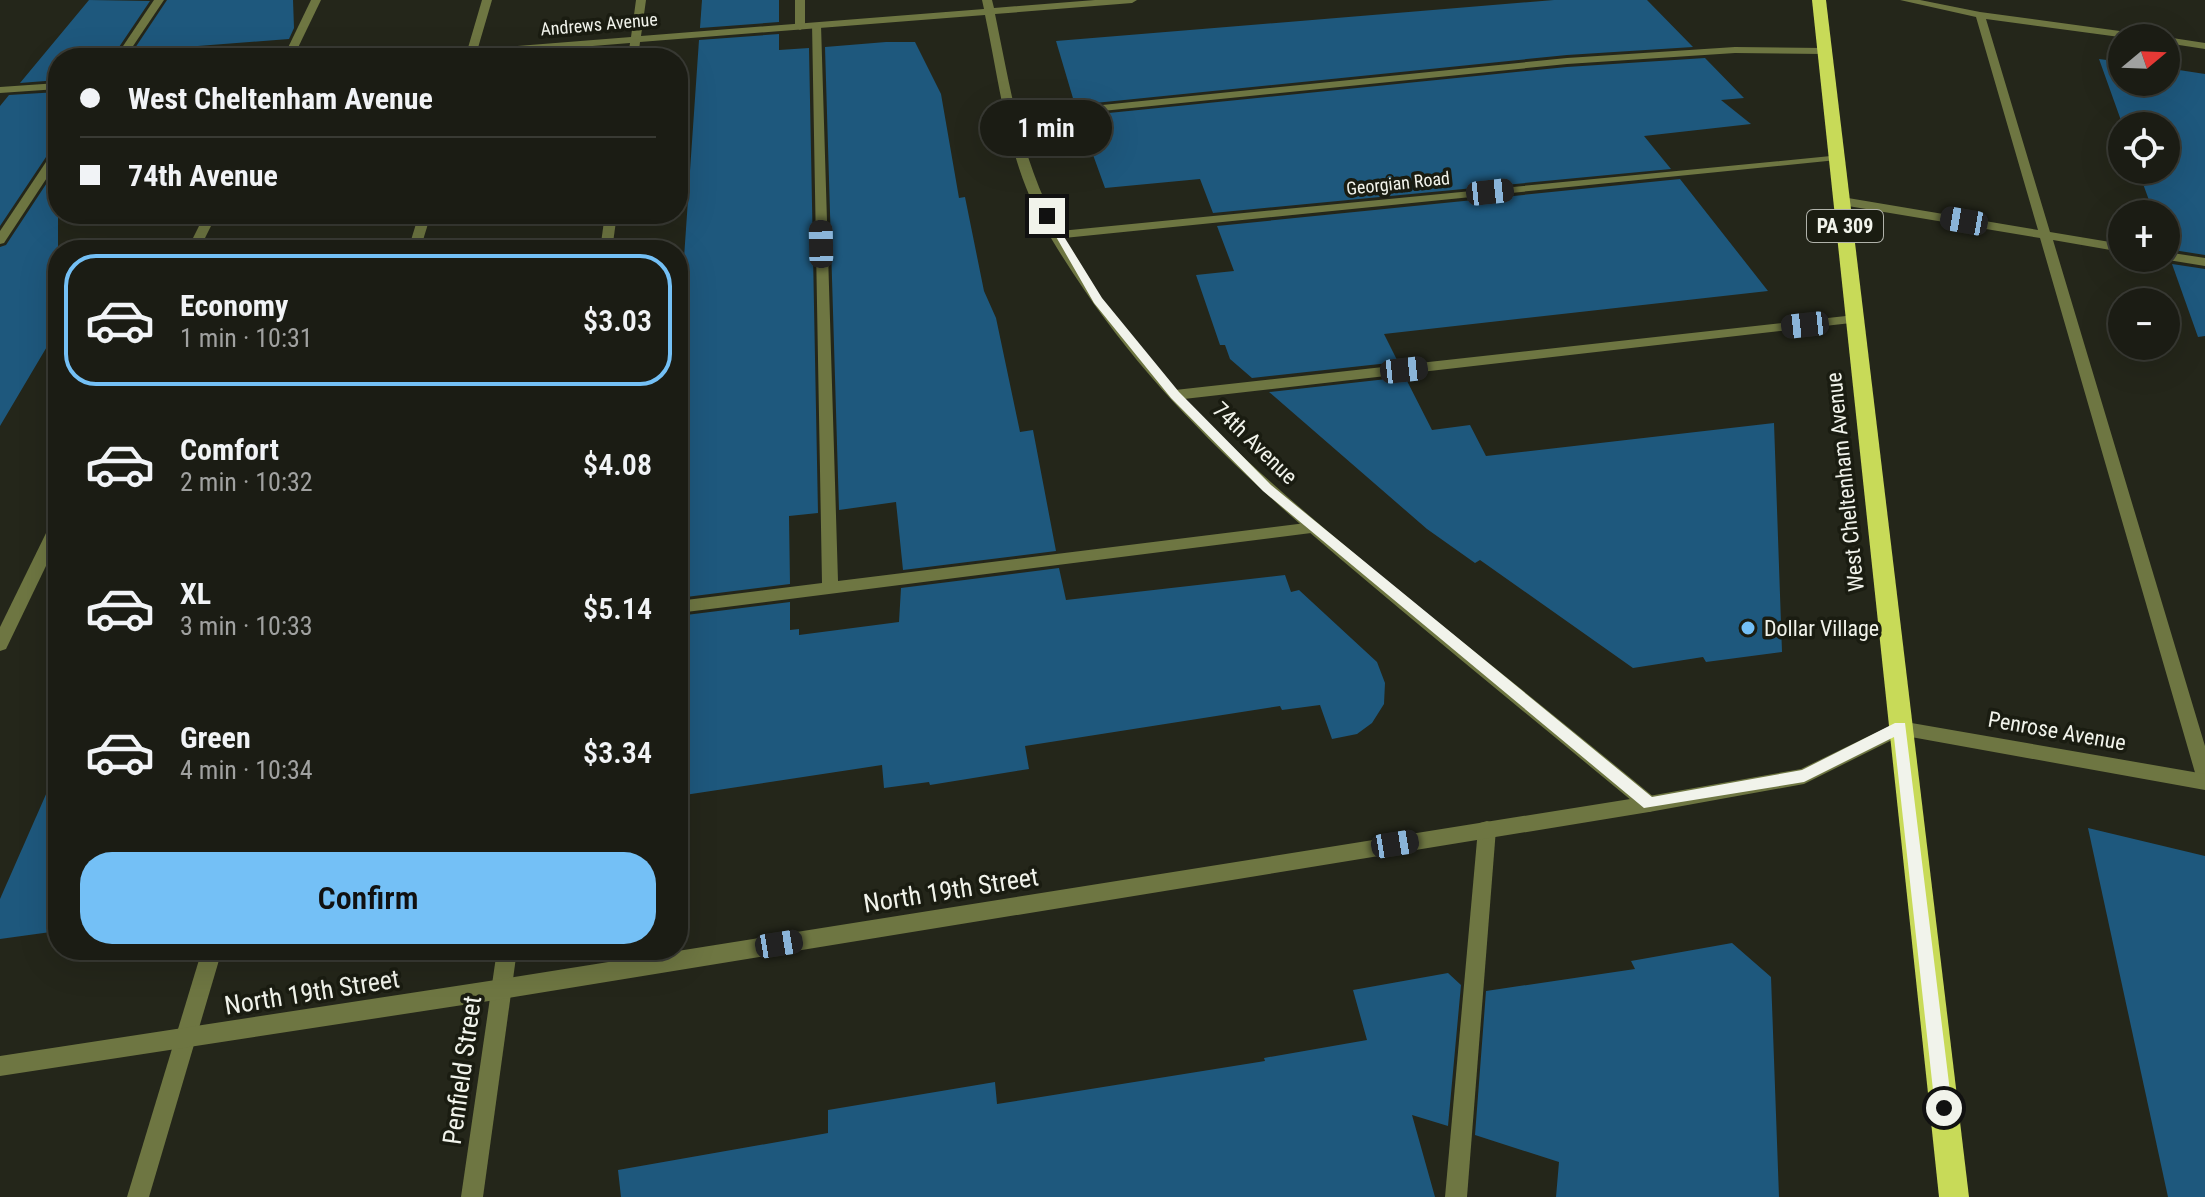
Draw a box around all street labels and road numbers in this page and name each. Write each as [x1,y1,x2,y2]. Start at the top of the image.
street label: Andrews Avenue [539,8,659,40]
street label: Georgian Road [1345,167,1451,199]
road number: PA 309 [1807,210,1883,242]
street label: West Cheltenham Avenue [1821,371,1869,593]
street label: 74th Avenue [1208,397,1302,489]
street label: Penrose Avenue [1986,707,2128,755]
street label: North 19th Street [861,861,1041,919]
street label: North 19th Street [222,963,402,1021]
street label: Penfield Street [437,994,487,1146]

